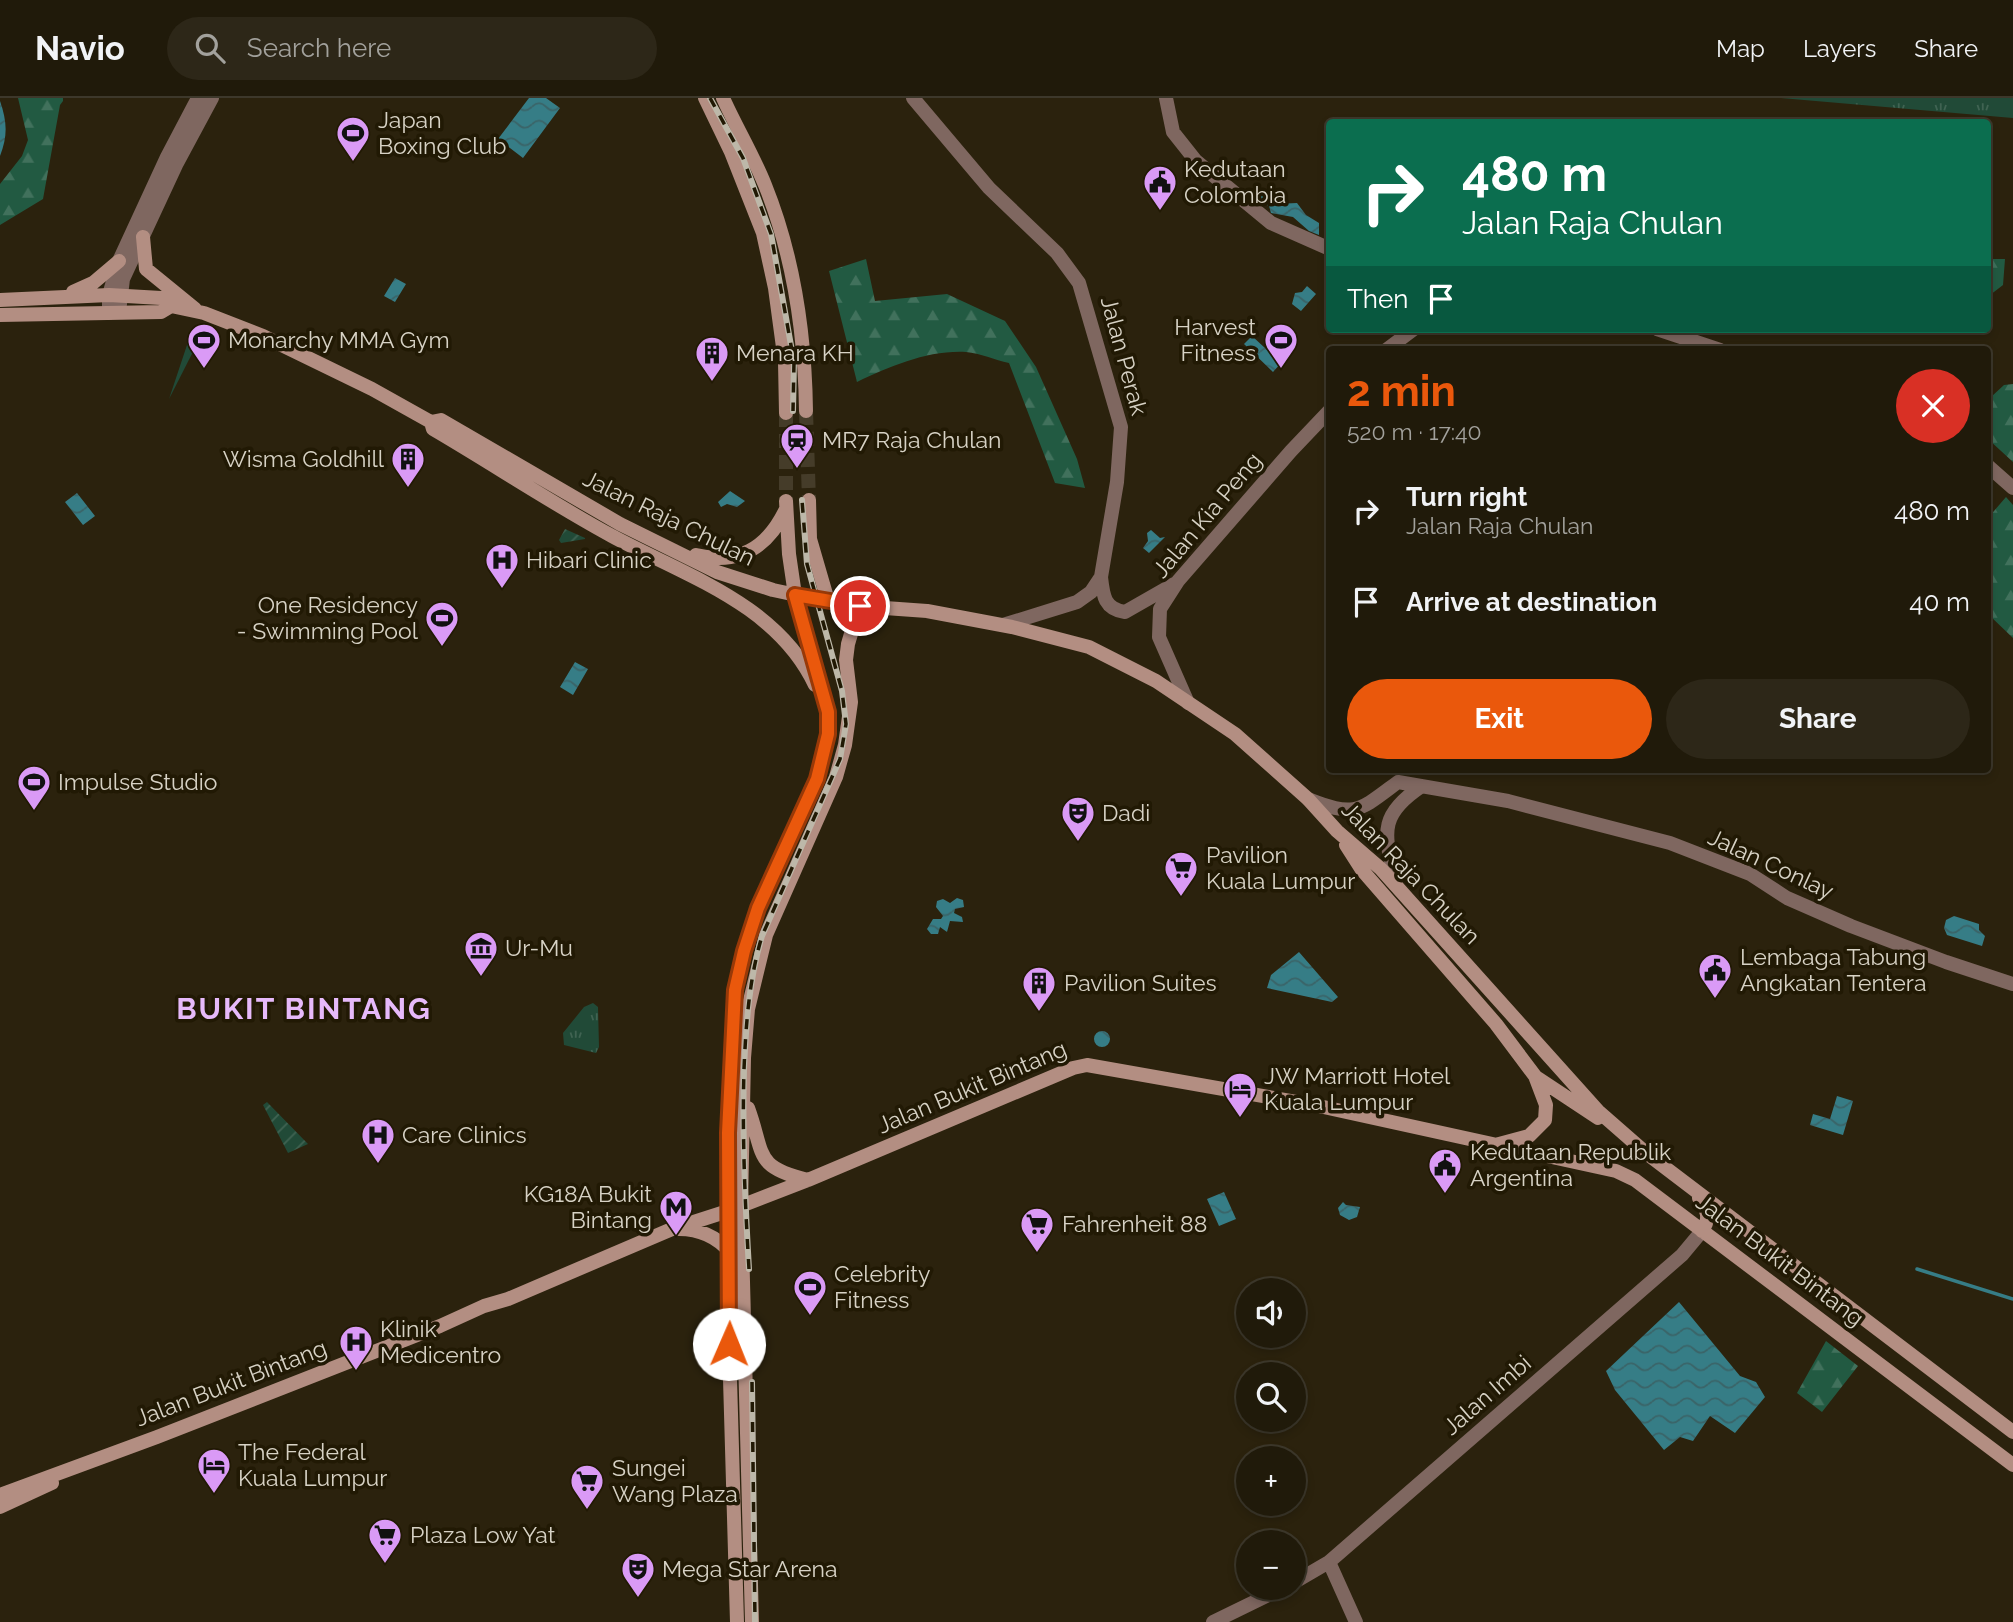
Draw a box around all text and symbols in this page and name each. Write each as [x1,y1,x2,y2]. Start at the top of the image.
search box [167,17,657,80]
text: Navio [35,29,125,68]
icon: search [191,29,229,67]
text: Search here [247,33,391,63]
text: Map [1716,34,1765,63]
text: Layers [1803,34,1876,63]
text: Share [1914,34,1978,63]
place label: Japan Boxing Club [378,106,506,159]
sports icon: Japan Boxing Club [334,114,372,163]
text: 480 m [1462,145,1607,202]
icon: right [1347,147,1438,238]
place label: Kedutaan Colombia [1184,155,1286,208]
public building icon: Kedutaan Colombia [1141,163,1179,212]
text: Jalan Raja Chulan [1462,204,1723,241]
icon: arrive [1422,280,1460,318]
text: Then [1347,284,1408,314]
street label: Jalan Perak [1096,294,1153,418]
place label: Harvest Fitness [1174,313,1256,366]
sports icon: Monarchy MMA Gym [185,321,223,370]
sports icon: Harvest Fitness [1262,321,1300,370]
place label: Monarchy MMA Gym [228,326,450,353]
building icon: Menara KH [693,334,731,383]
place label: Menara KH [736,339,854,366]
text: 2 min [1347,367,1456,416]
button: close [1896,369,1970,443]
text: 520 m · 17:40 [1347,418,1482,445]
station icon: MR7 Raja Chulan [778,421,816,470]
place label: MR7 Raja Chulan [822,426,1001,453]
building icon: Wisma Goldhill [389,440,427,489]
place label: Wisma Goldhill [223,445,385,472]
street label: Jalan Kia Peng [1146,447,1267,583]
street label: Jalan Raja Chulan [579,464,759,571]
text: Turn right [1406,482,1527,512]
icon: right [1347,492,1385,530]
text: 480 m [1894,496,1970,526]
text: Jalan Raja Chulan [1406,512,1593,539]
hospital icon: Hibari Clinic [483,541,521,590]
place label: Hibari Clinic [526,546,652,573]
pin [830,576,890,636]
icon: arrive [1347,583,1385,621]
icon: arrive [841,587,879,625]
text: Arrive at destination [1406,587,1657,617]
text: 40 m [1909,587,1970,617]
place label: One Residency - Swimming Pool [237,591,419,644]
sports icon: One Residency - Swimming Pool [423,599,461,648]
button: Exit [1347,679,1652,759]
button: Share [1666,679,1970,759]
sports icon: Impulse Studio [15,763,53,812]
place label: Impulse Studio [58,768,218,795]
theatre icon: Dadi [1059,794,1097,843]
street label: Jalan Raja Chulan [1337,796,1486,949]
place label: Dadi [1102,799,1150,826]
street label: Jalan Conlay [1704,823,1838,904]
place label: Pavilion Kuala Lumpur [1206,841,1355,894]
supermarket icon: Pavilion Kuala Lumpur [1162,849,1200,898]
museum icon: Ur-Mu [462,929,500,978]
place label: Ur-Mu [505,934,573,961]
place label: Lembaga Tabung Angkatan Tentera [1740,943,1926,996]
public building icon: Lembaga Tabung Angkatan Tentera [1696,951,1734,1000]
building icon: Pavilion Suites [1020,964,1058,1013]
place label: Pavilion Suites [1064,969,1217,996]
district label: BUKIT BINTANG [176,991,432,1026]
street label: Jalan Bukit Bintang [873,1035,1070,1139]
place label: JW Marriott Hotel Kuala Lumpur [1264,1062,1451,1115]
hotel icon: JW Marriott Hotel Kuala Lumpur [1221,1070,1259,1119]
hospital icon: Care Clinics [359,1116,397,1165]
place label: Care Clinics [402,1121,527,1148]
place label: Kedutaan Republik Argentina [1470,1138,1671,1191]
public building icon: Kedutaan Republik Argentina [1426,1146,1464,1195]
place label: KG18A Bukit Bintang [524,1180,652,1233]
metro station icon: KG18A Bukit Bintang [657,1188,695,1237]
street label: Jalan Bukit Bintang [1691,1188,1869,1331]
supermarket icon: Fahrenheit 88 [1018,1205,1056,1254]
place label: Fahrenheit 88 [1062,1210,1207,1237]
place label: Celebrity Fitness [834,1260,931,1313]
sports icon: Celebrity Fitness [791,1268,829,1317]
map controls [1236,1278,1306,1600]
button: sound [1236,1278,1306,1348]
position arrow [692,1307,766,1381]
place label: Klinik Medicentro [380,1315,501,1368]
hospital icon: Klinik Medicentro [337,1323,375,1372]
street label: Jalan Bukit Bintang [131,1334,330,1431]
street label: Jalan Imbi [1437,1349,1536,1440]
button: search [1236,1362,1306,1432]
place label: The Federal Kuala Lumpur [238,1438,387,1491]
hotel icon: The Federal Kuala Lumpur [195,1446,233,1495]
button: + [1236,1446,1306,1516]
place label: Sungei Wang Plaza [612,1454,738,1507]
supermarket icon: Sungei Wang Plaza [568,1462,606,1511]
supermarket icon: Plaza Low Yat [366,1516,404,1565]
place label: Plaza Low Yat [410,1521,556,1548]
button: − [1236,1530,1306,1600]
theatre icon: Mega Star Arena [619,1550,657,1599]
place label: Mega Star Arena [662,1555,837,1582]

